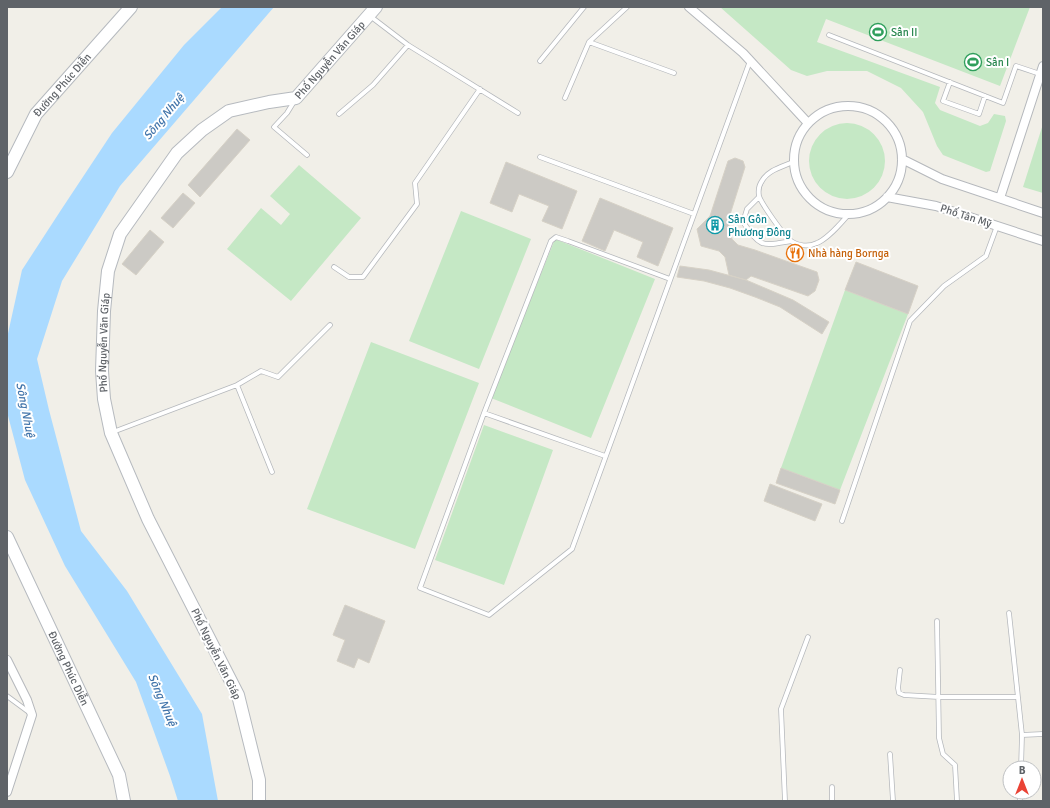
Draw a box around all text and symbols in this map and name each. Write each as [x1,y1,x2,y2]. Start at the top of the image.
street label: Phố Nguyễn Văn Giáp [292,18,368,102]
sports icon: Sân II [868,22,888,42]
place label: Sân II [891,26,918,39]
street label: Đường Phúc Diễn [30,50,94,119]
sports icon: Sân I [963,52,983,72]
place label: Sân I [986,56,1009,69]
water label: Sông Nhuệ [140,90,188,143]
street label: Phố Tân Mỹ [939,201,994,231]
place label: Sân Gôn Phương Đông [728,213,791,239]
building icon: Sân Gôn Phương Đông [705,215,725,235]
restaurant icon: Nhà hàng Bornga [785,243,805,263]
place label: Nhà hàng Bornga [808,247,889,260]
street label: Phố Nguyễn Văn Giáp [95,292,112,393]
water label: Sông Nhuệ [12,381,38,440]
street label: Phố Nguyễn Văn Giáp [188,606,245,702]
street label: Đường Phúc Diễn [46,629,92,708]
water label: Sông Nhuệ [144,671,180,729]
north arrow [1002,760,1042,800]
text: B [1019,764,1026,777]

